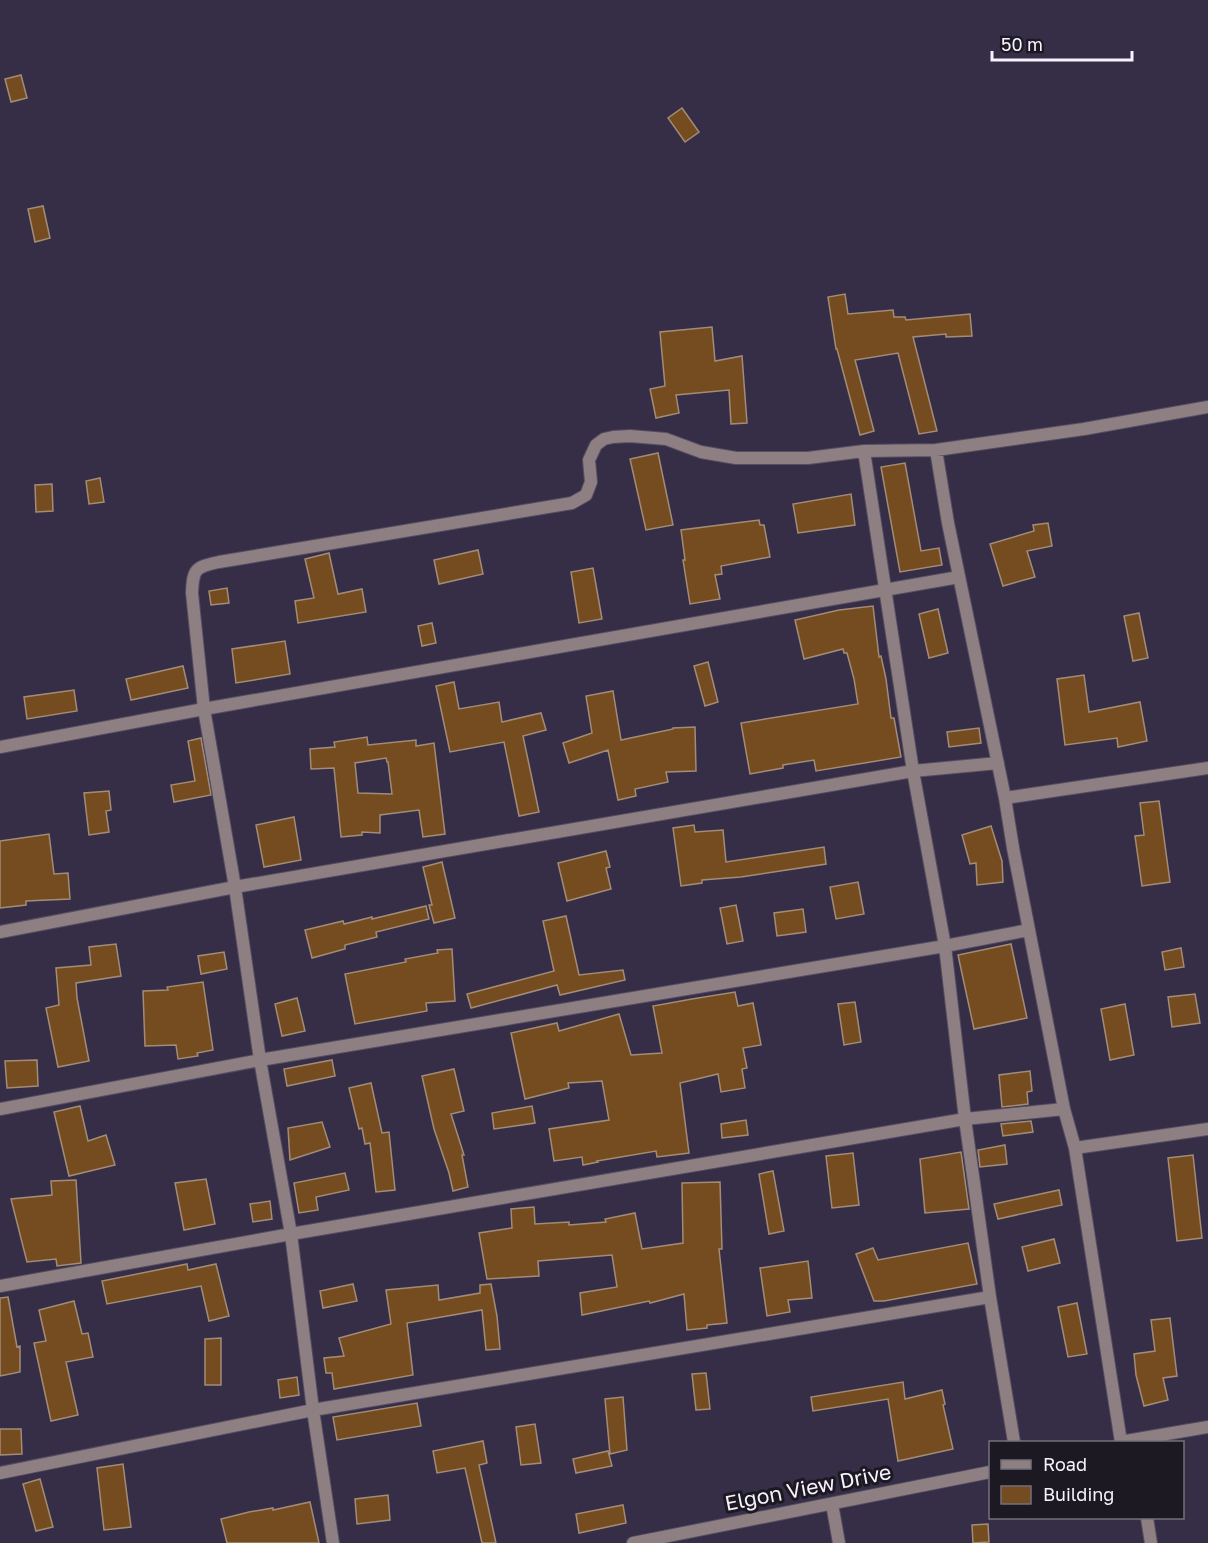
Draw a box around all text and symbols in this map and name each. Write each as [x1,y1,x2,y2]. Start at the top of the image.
scale bar [992,24,1132,62]
text: 50 m [1001,33,1043,55]
legend [989,1441,1184,1519]
text: Road [1043,1453,1087,1475]
street label: Elgon View Drive [722,1458,893,1516]
text: Building [1043,1483,1114,1505]

